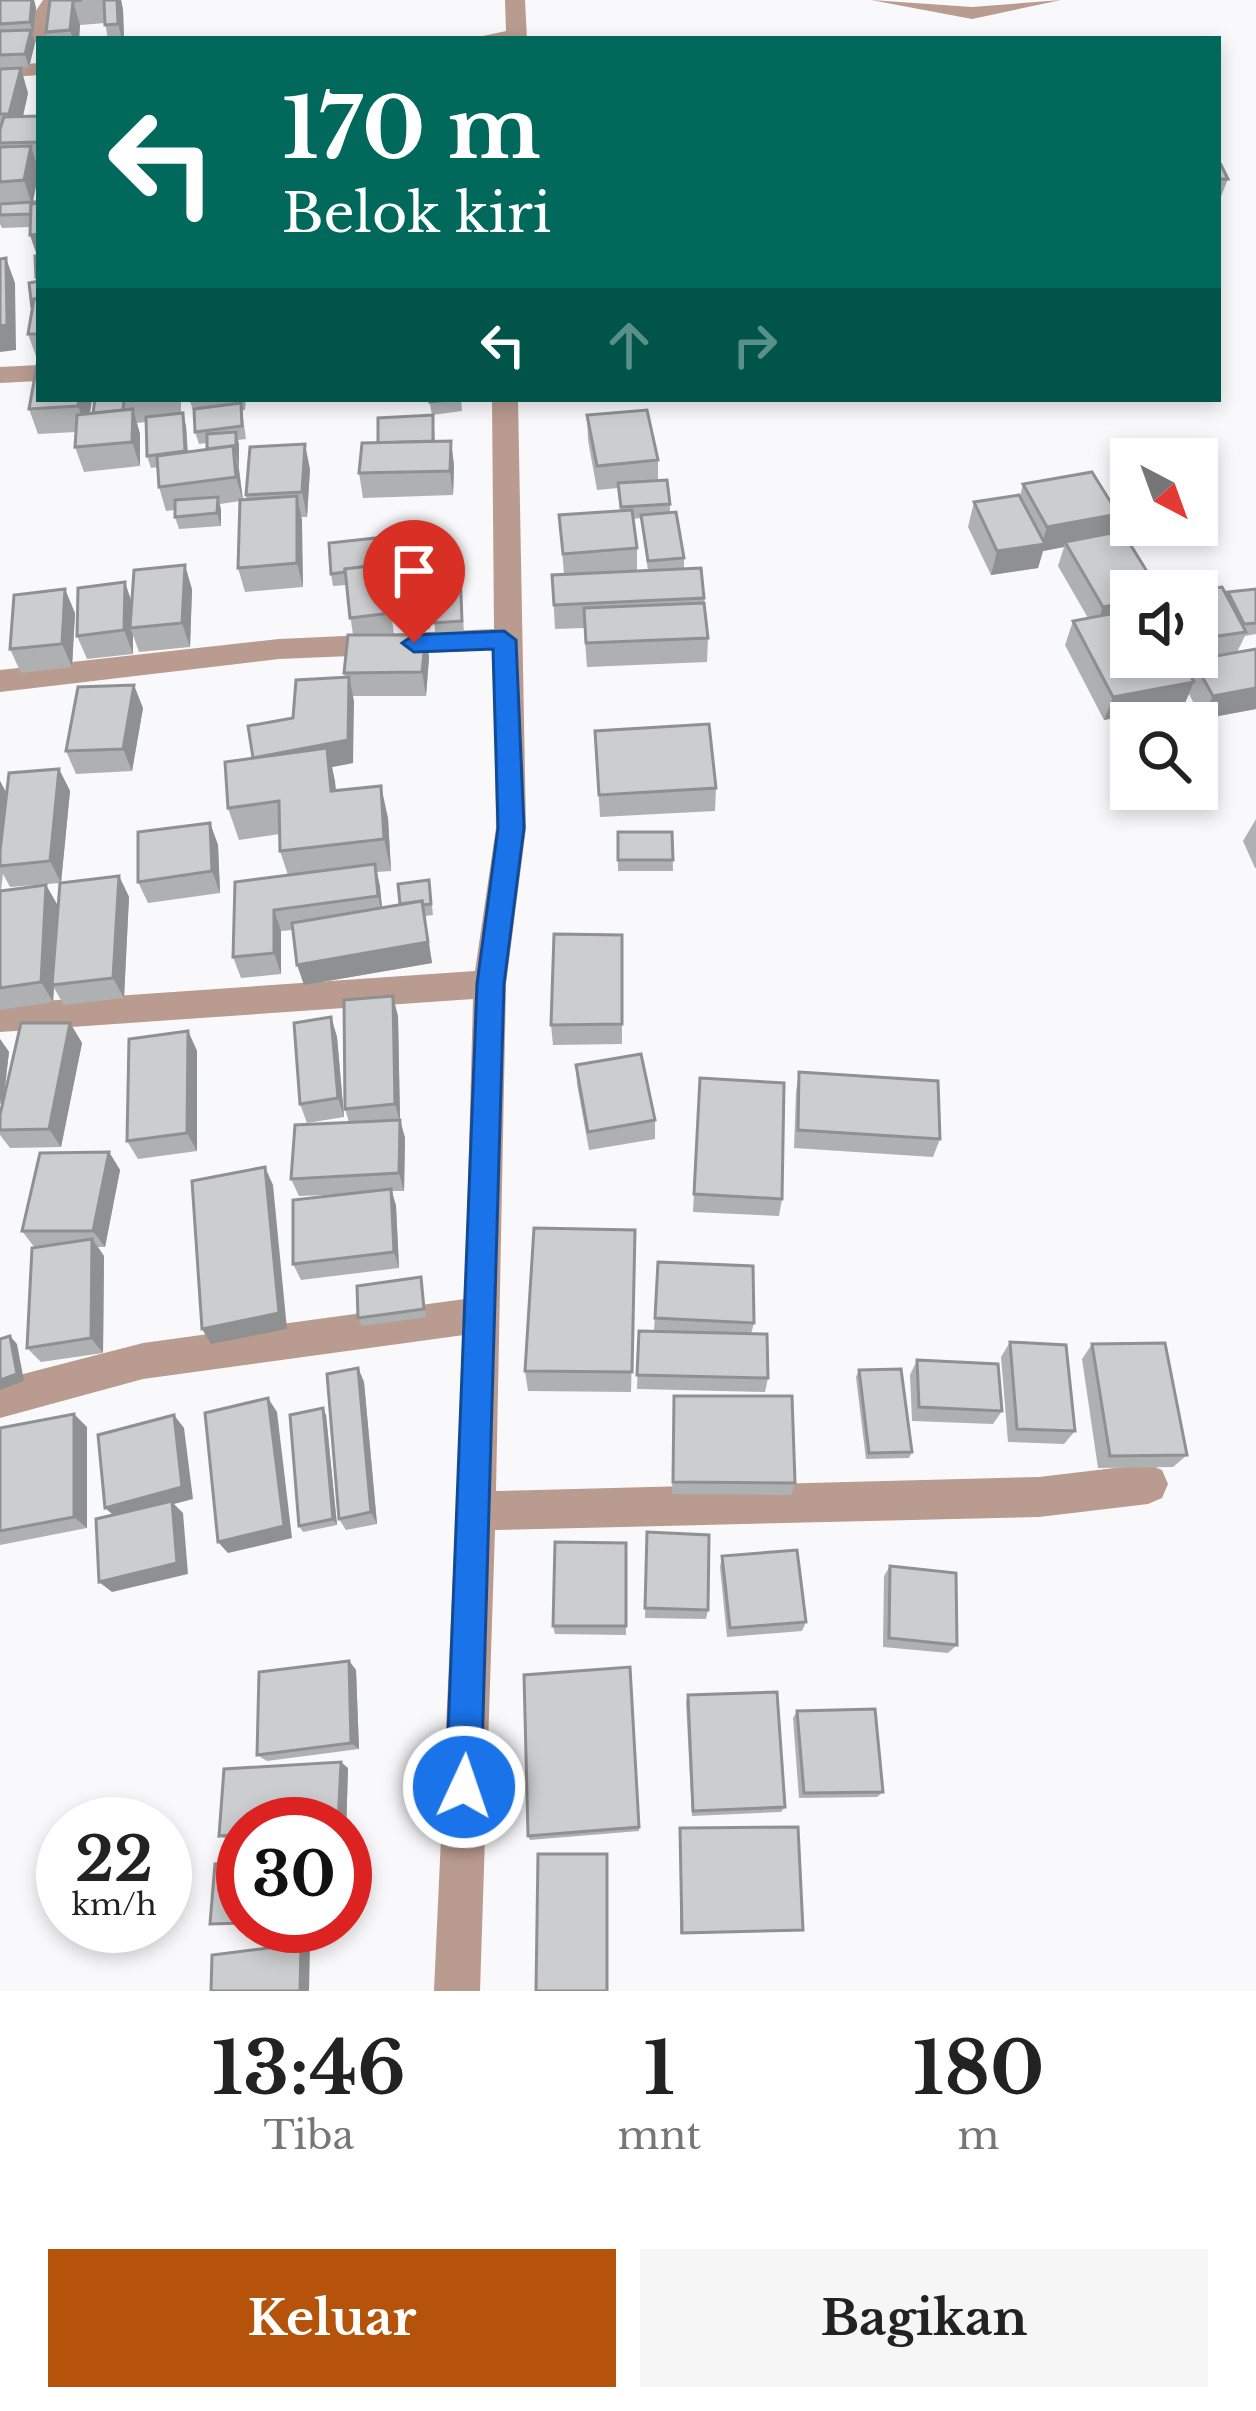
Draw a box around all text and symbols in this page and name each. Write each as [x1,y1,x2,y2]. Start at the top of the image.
text: 170 m [282,77,541,181]
icon: left [84,84,240,240]
text: Belok kiri [282,180,551,247]
icon: left [470,312,536,378]
icon: ahead [596,312,662,378]
icon: right [722,312,788,378]
north arrow [1110,438,1218,546]
map controls [1110,438,1218,810]
pin [363,520,465,643]
icon: arrive [381,538,447,604]
button: sound [1110,570,1218,678]
button: search [1110,702,1218,810]
position arrow [401,1724,527,1850]
speed limit sign: 30 [216,1797,372,1953]
text: 22 [75,1823,153,1897]
text: km/h [71,1886,157,1923]
text: 13:46 [212,2024,406,2113]
text: 1 [644,2024,675,2113]
text: 180 [913,2024,1044,2113]
text: Tiba [264,2111,354,2160]
text: mnt [618,2111,701,2160]
text: m [958,2111,999,2160]
button: Keluar [48,2249,616,2387]
button: Bagikan [640,2249,1208,2387]

